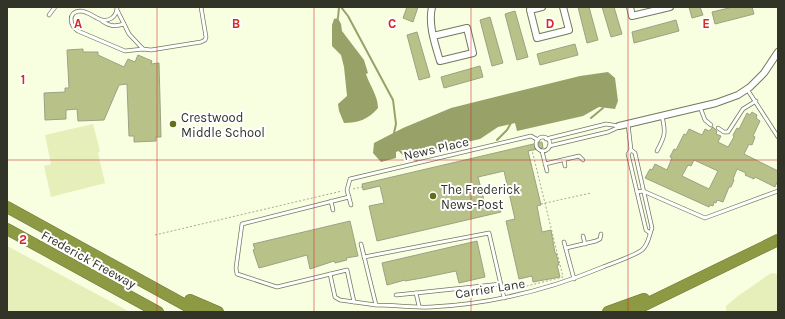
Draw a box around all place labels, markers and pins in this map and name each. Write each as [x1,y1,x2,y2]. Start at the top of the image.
place label: Crestwood Middle School [181,110,265,140]
marker: Crestwood Middle School [168,119,178,129]
place label: The Frederick News-Post [441,182,520,212]
marker: The Frederick News-Post [428,191,438,201]

